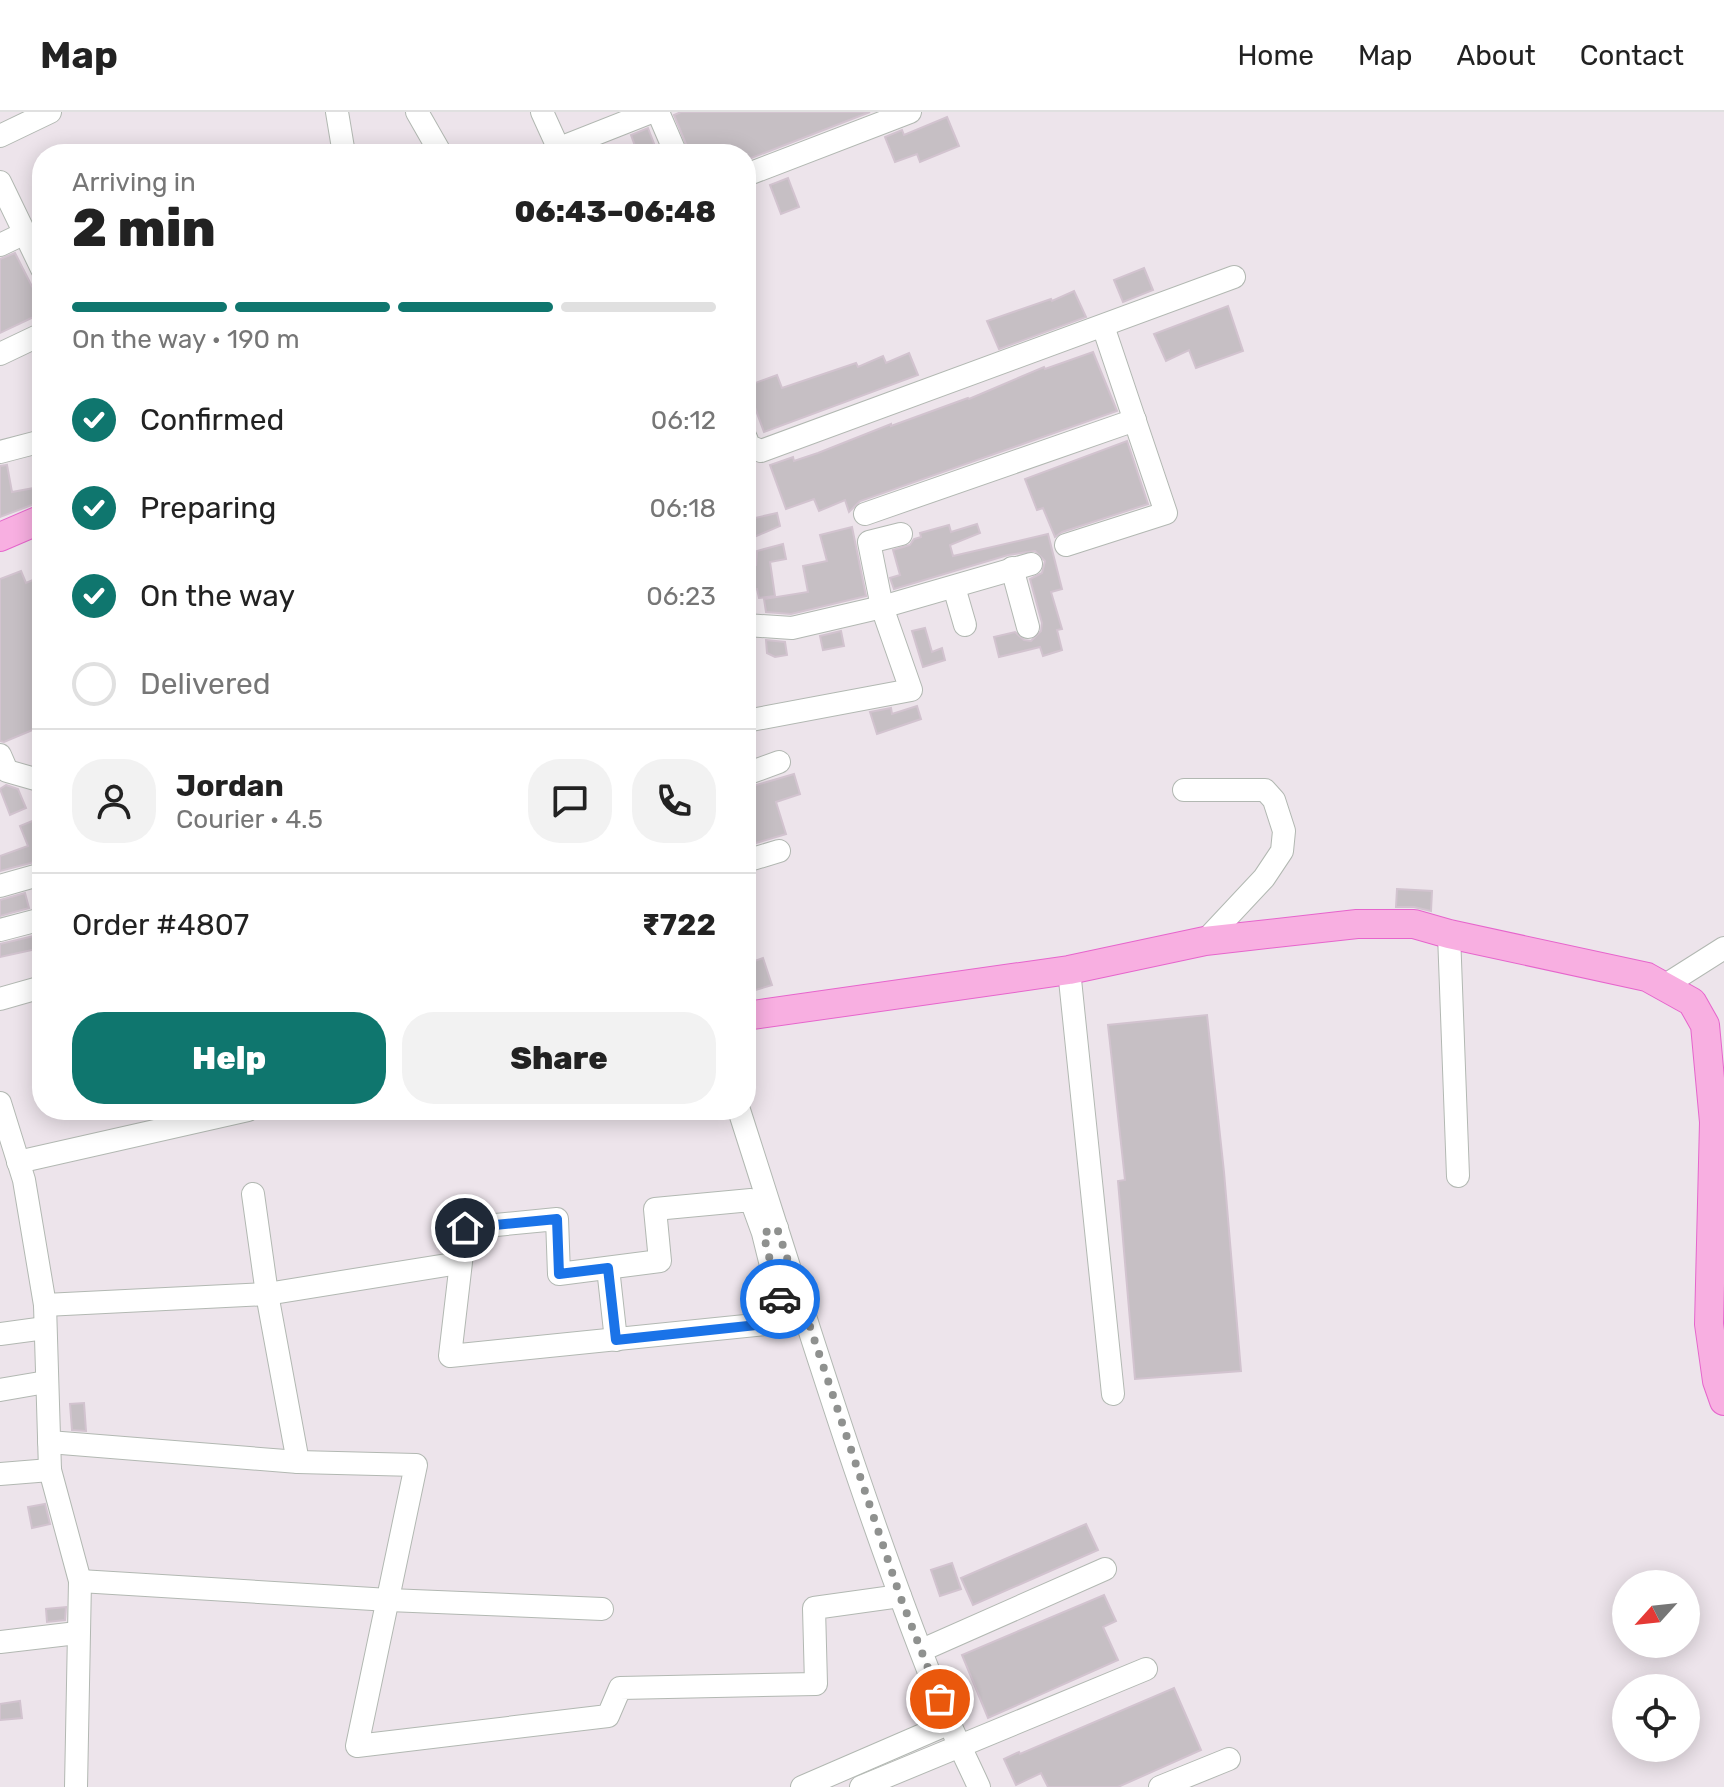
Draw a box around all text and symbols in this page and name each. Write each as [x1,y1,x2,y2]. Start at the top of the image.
text: Map [40,32,118,78]
text: Home [1237,39,1314,72]
text: Map [1358,39,1412,72]
text: About [1456,39,1536,72]
text: Contact [1580,39,1684,72]
text: Arriving in [72,167,196,198]
text: 06:43–06:48 [515,194,716,230]
text: 2 min [72,197,216,259]
text: On the way · 190 m [72,324,300,355]
icon: check [72,398,116,442]
text: Confirmed [140,402,284,438]
text: 06:12 [651,405,716,436]
icon: check [72,486,116,530]
text: Preparing [140,490,276,526]
text: 06:18 [649,493,716,524]
icon: check [72,574,116,618]
text: On the way [140,578,295,614]
text: 06:23 [646,581,716,612]
text: Delivered [140,666,271,702]
button: person [72,759,156,843]
button: chat [528,759,612,843]
button: phone [632,759,716,843]
text: Jordan [176,768,284,804]
text: Courier · 4.5 [176,804,323,835]
text: Order #4807 [72,907,249,943]
text: ₹722 [642,907,716,943]
button: Help [72,1012,386,1104]
button: Share [402,1012,716,1104]
pin [431,1194,499,1262]
icon: home [443,1206,487,1250]
courier [740,1259,820,1339]
icon: car [758,1277,802,1321]
north arrow [1612,1570,1700,1658]
map controls [1612,1570,1700,1762]
pin [906,1665,974,1733]
button: locate [1612,1674,1700,1762]
icon: bag [918,1677,962,1721]

